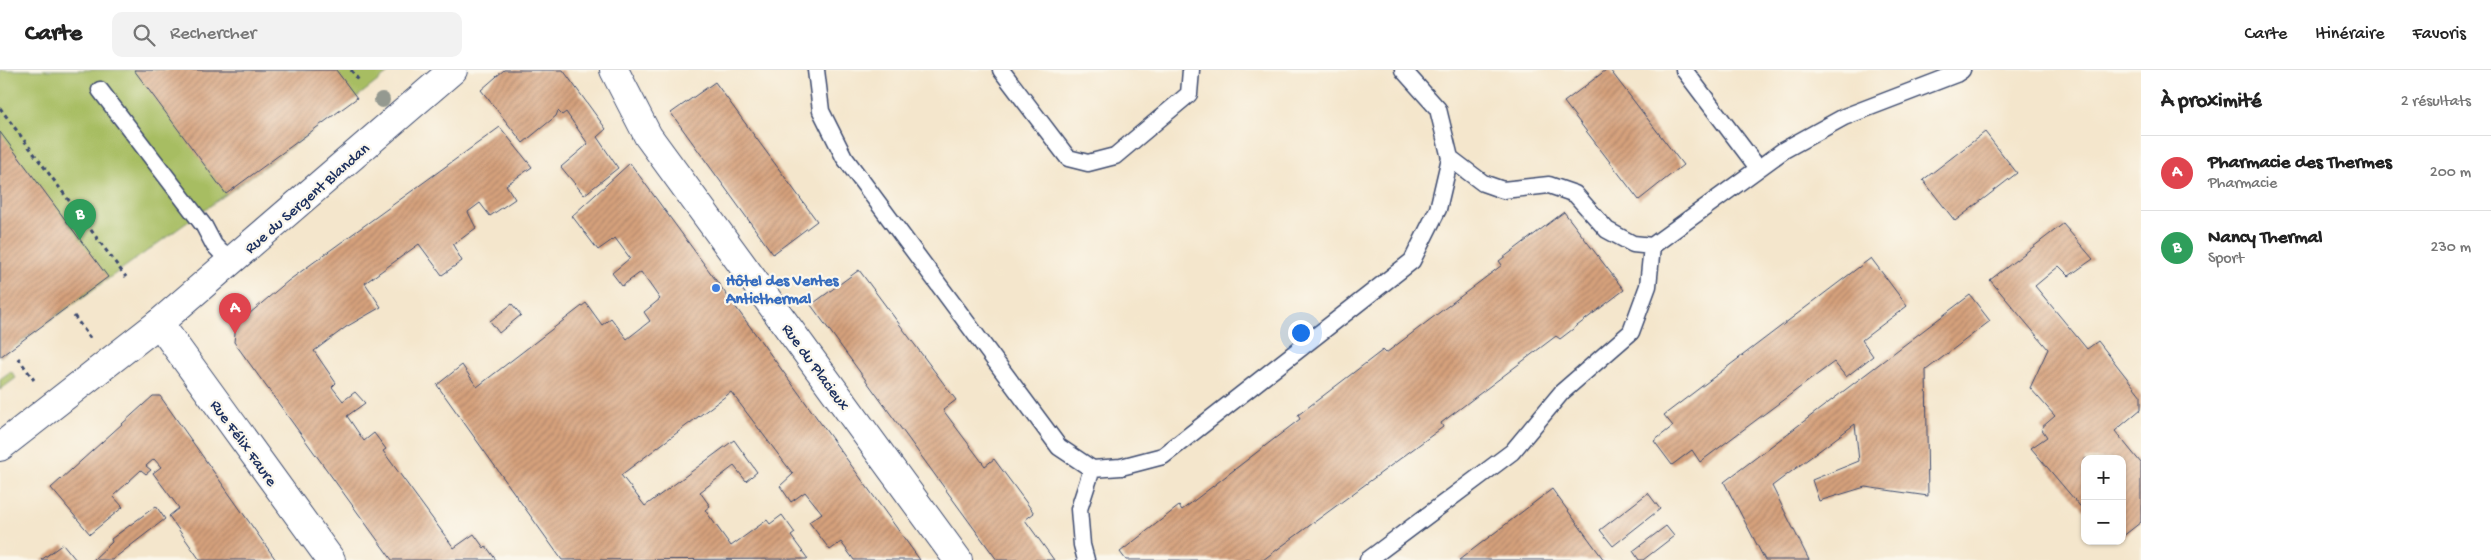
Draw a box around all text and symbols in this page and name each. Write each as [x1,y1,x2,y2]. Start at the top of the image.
search box [112,12,462,57]
text: Carte [25,20,82,49]
icon: search [130,21,158,49]
text: Rechercher [170,23,256,46]
text: Carte [2244,24,2287,45]
text: Itinéraire [2315,24,2385,45]
text: Favoris [2413,24,2466,45]
text: À proximité [2161,90,2262,115]
text: 2 résultats [2401,93,2471,112]
street label: Rue du Sergent Blandan [242,140,375,259]
text: Pharmacie des Thermes [2208,152,2392,175]
text: A [2172,164,2182,183]
text: 200 m [2430,164,2471,183]
text: Pharmacie [2208,175,2277,194]
pin: B [64,199,96,240]
text: Nancy Thermal [2208,227,2323,250]
text: B [2173,239,2181,258]
text: 230 m [2431,239,2471,258]
text: Sport [2208,250,2244,269]
place label: Hôtel des Ventes Anticthermal [725,273,839,310]
marker: Hôtel des Ventes Anticthermal [710,282,722,294]
pin: A [219,293,251,334]
your location [1288,320,1314,346]
street label: Rue du Placieux [776,321,852,416]
street label: Rue Félix Faure [204,397,280,492]
map controls [2081,455,2126,545]
button: + [2081,455,2126,500]
button: − [2081,500,2126,545]

